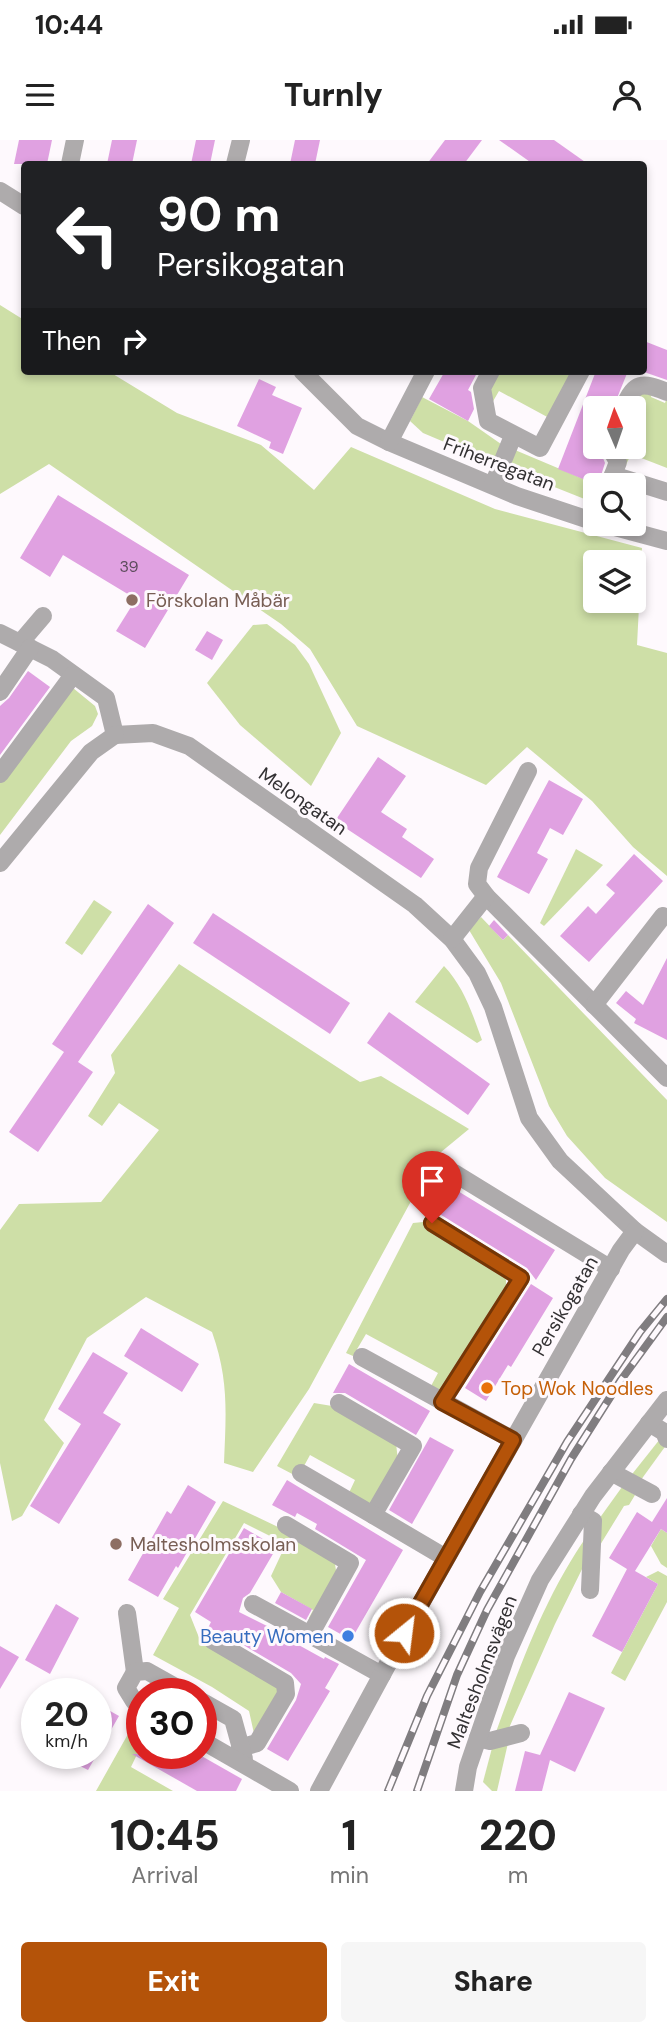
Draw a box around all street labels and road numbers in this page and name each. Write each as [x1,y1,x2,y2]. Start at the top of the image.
street label: Friherregatan [440,431,558,497]
street label: Melongatan [254,761,352,841]
street label: Persikogatan [526,1251,604,1361]
street label: Maltesholmsvägen [441,1592,523,1752]

